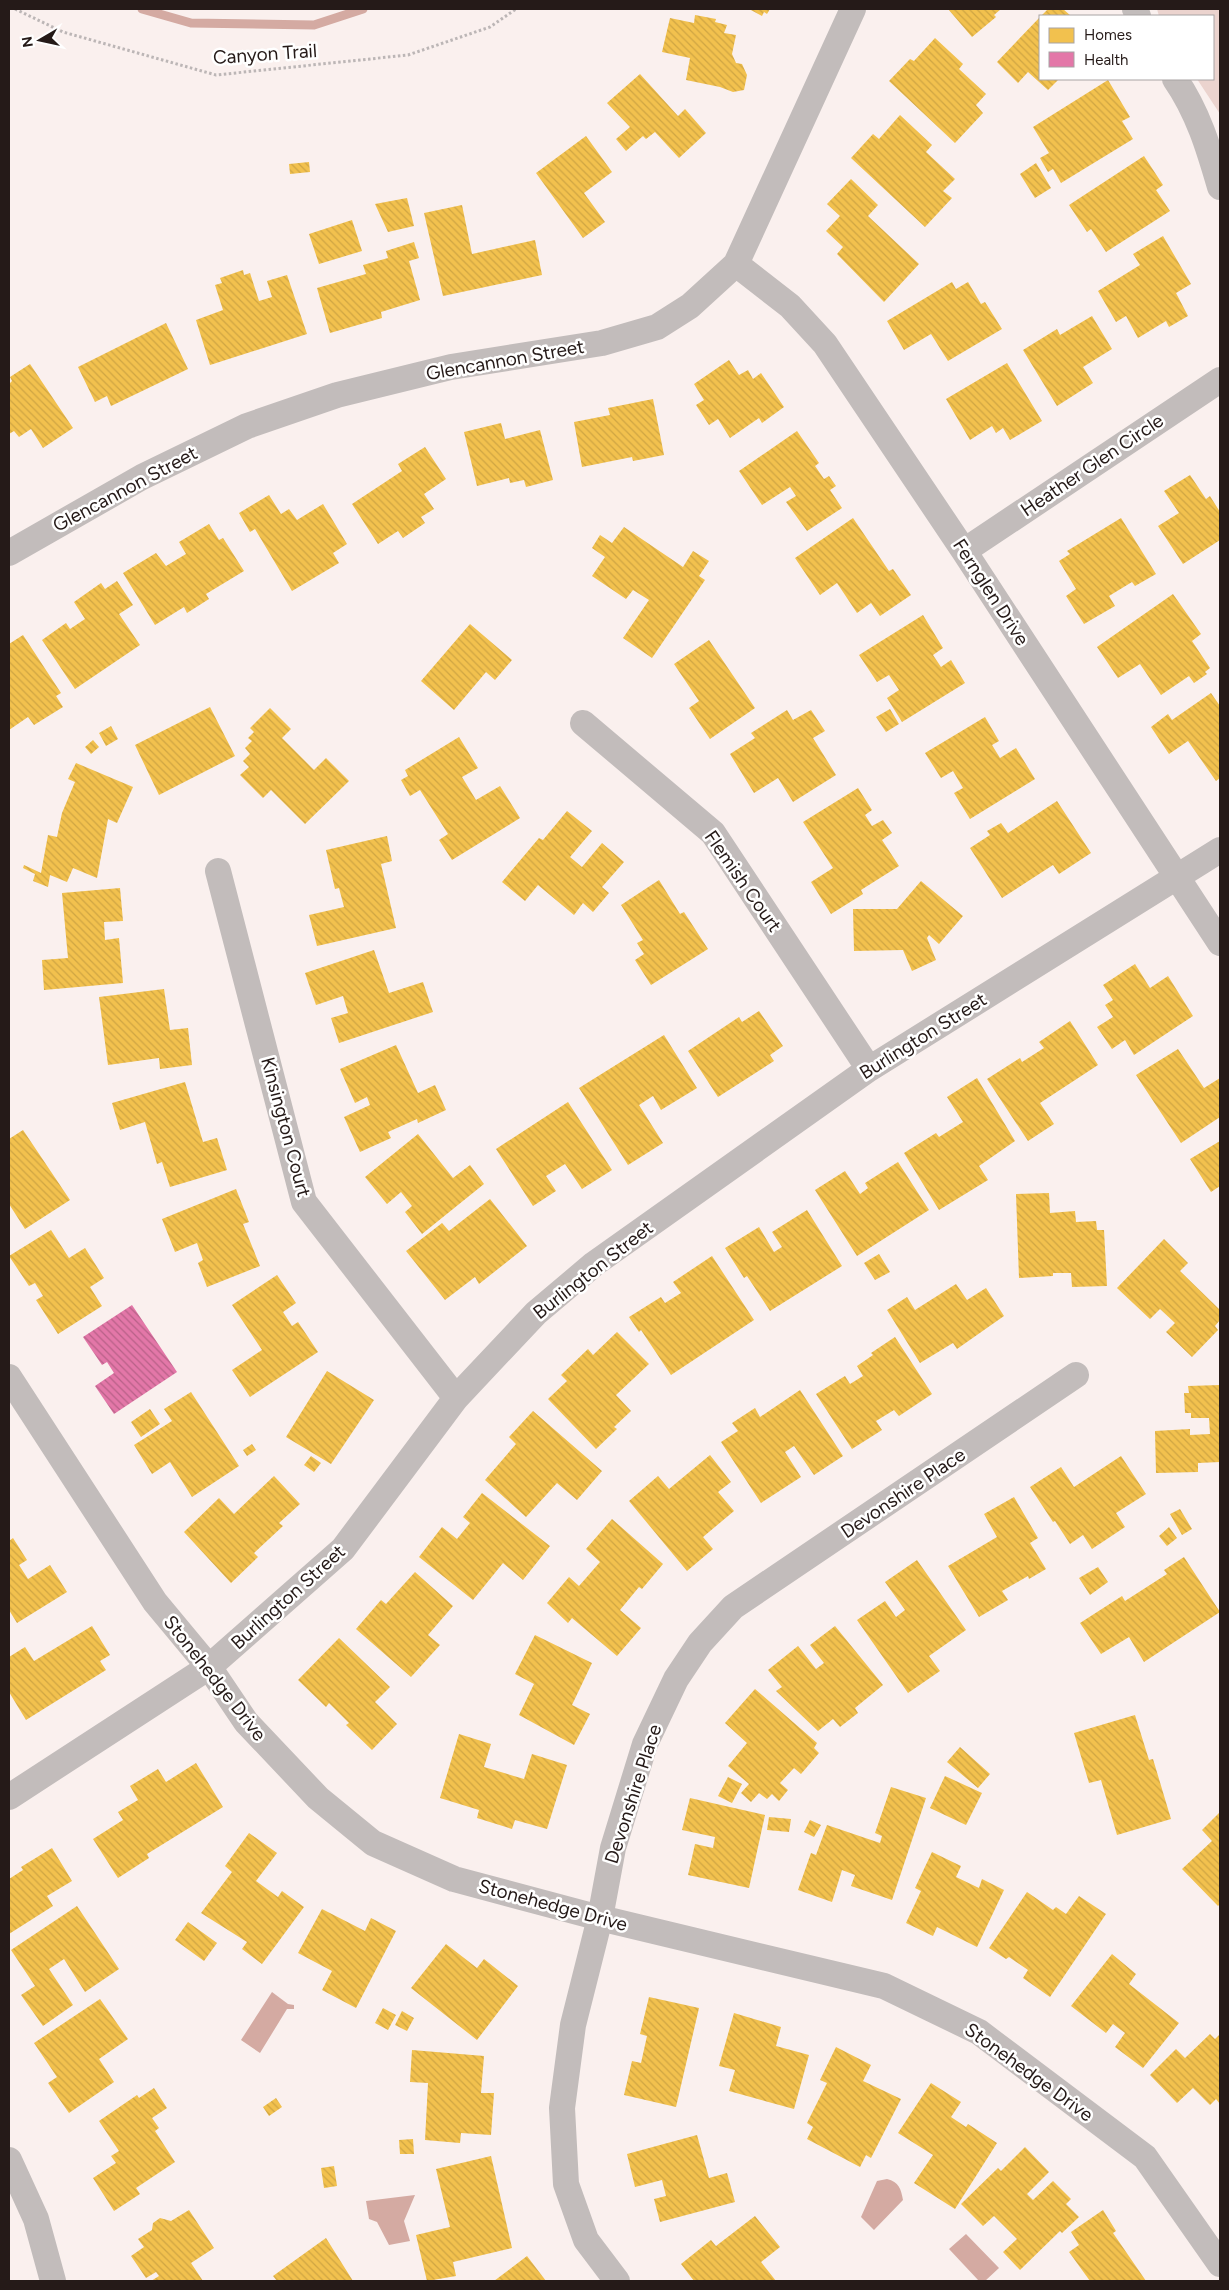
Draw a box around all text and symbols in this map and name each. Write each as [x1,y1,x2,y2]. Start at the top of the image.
north arrow [15,15,65,65]
legend [1039,15,1214,80]
text: Homes [1084,26,1132,44]
text: N [18,35,37,49]
street label: Canyon Trail [212,39,318,69]
text: Health [1084,51,1128,69]
street label: Glencannon Street [424,335,586,385]
street label: Heather Glen Circle [1016,409,1168,521]
street label: Glencannon Street [49,441,201,537]
street label: Fernglen Drive [948,534,1034,650]
street label: Flemish Court [700,826,786,936]
street label: Burlington Street [855,988,991,1084]
street label: Kinsington Court [256,1054,316,1200]
street label: Burlington Street [529,1216,657,1324]
street label: Devonshire Place [836,1443,970,1543]
street label: Burlington Street [226,1540,350,1654]
street label: Stonehedge Drive [159,1611,271,1745]
street label: Devonshire Place [600,1721,666,1867]
street label: Stonehedge Drive [476,1874,630,1936]
street label: Stonehedge Drive [960,2018,1098,2126]

